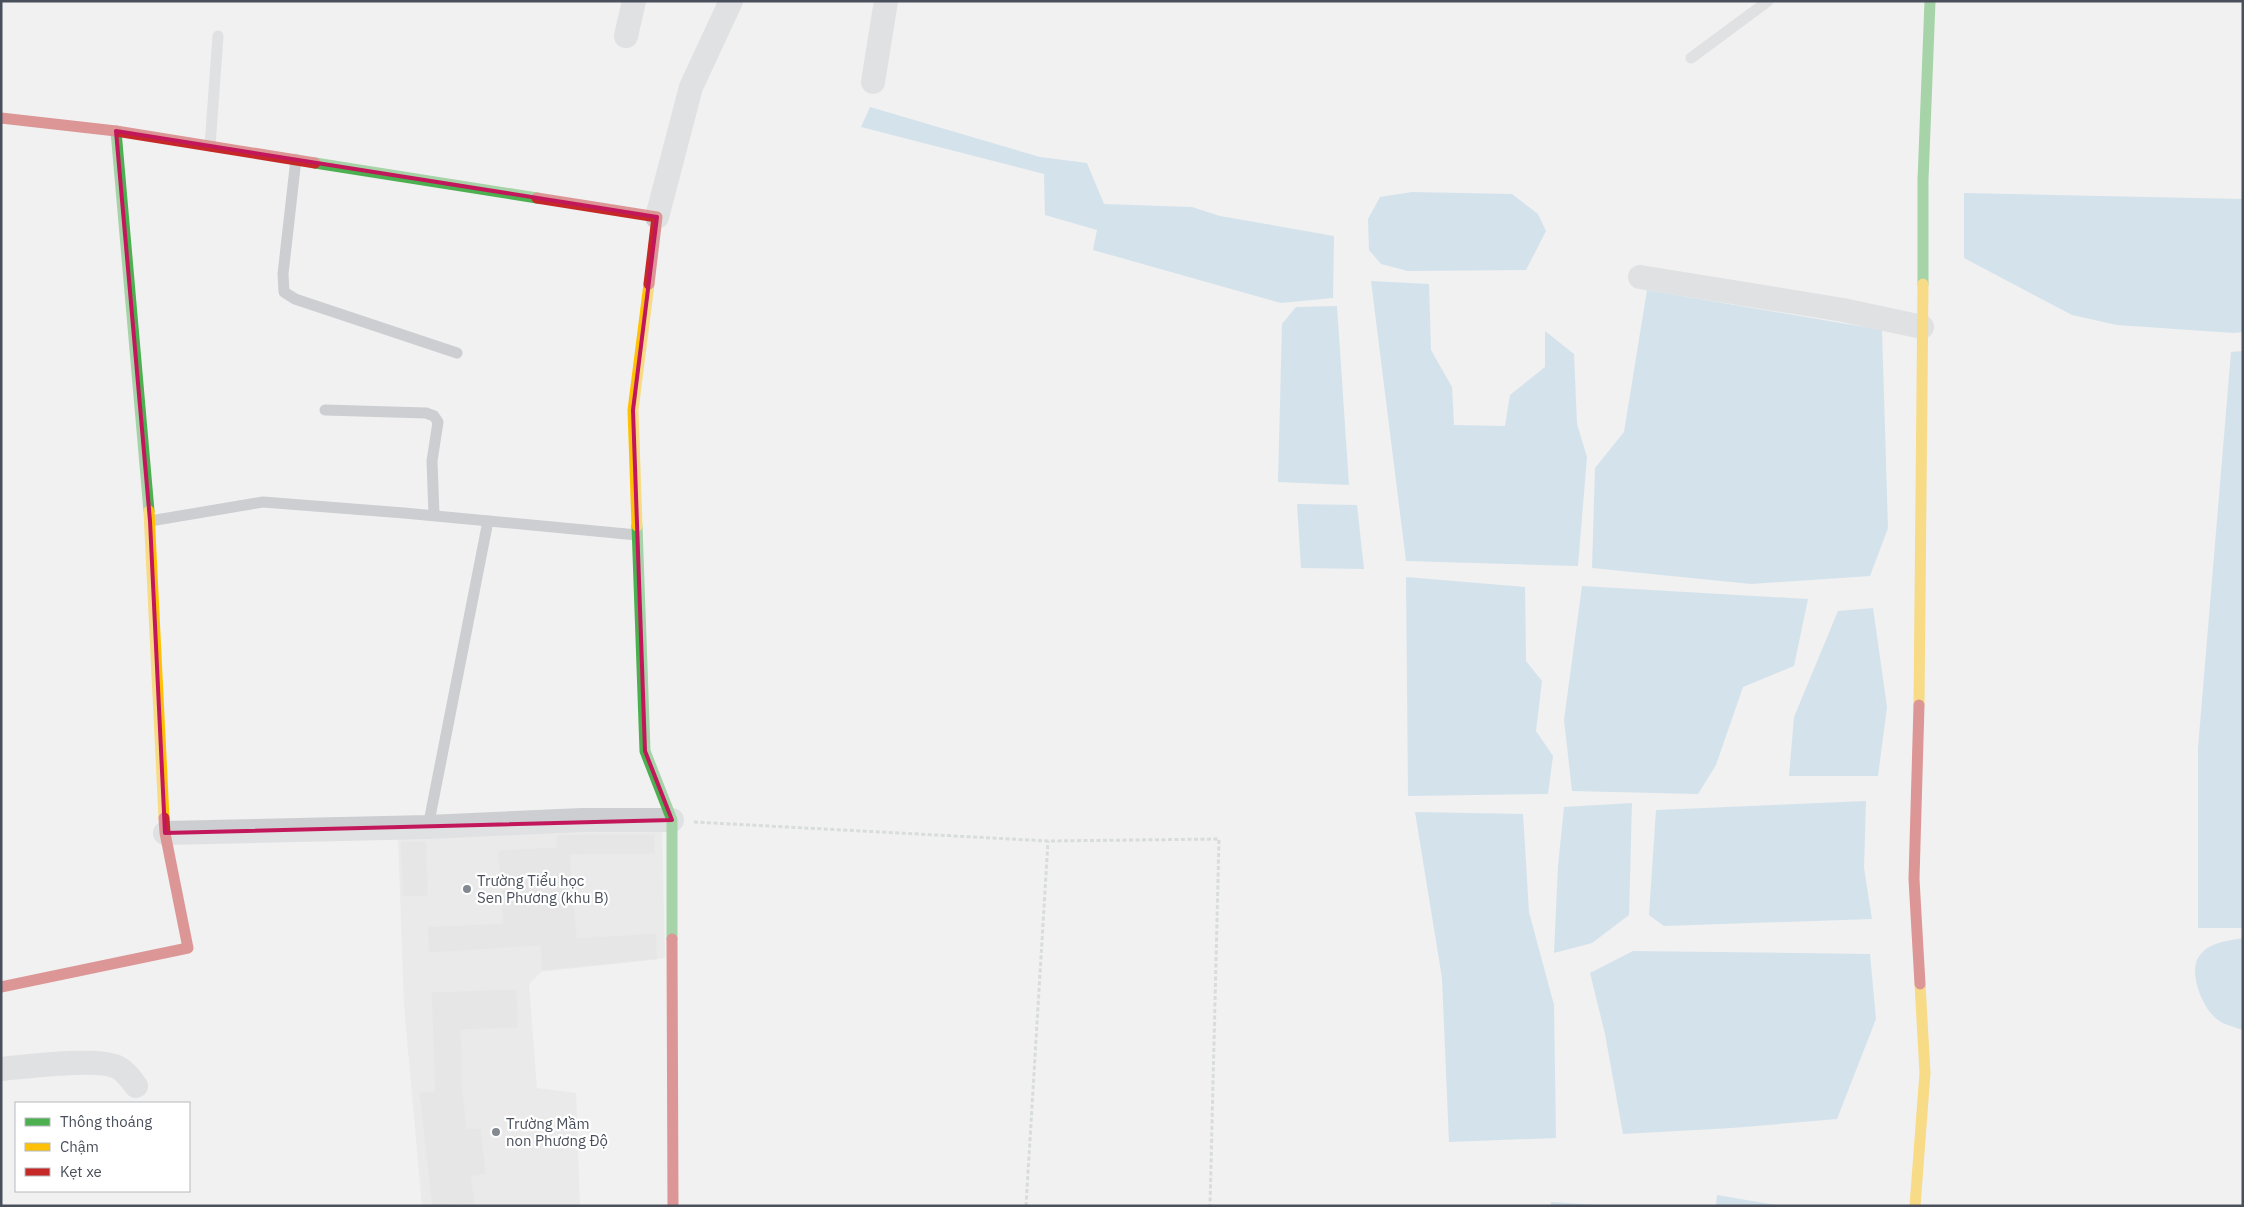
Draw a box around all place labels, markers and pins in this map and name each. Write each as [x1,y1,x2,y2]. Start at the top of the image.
place label: Trường Tiểu học Sen Phương (khu B) [477,871,609,907]
marker: Trường Tiểu học Sen Phương (khu B) [461,883,473,895]
place label: Trường Mầm non Phương Độ [506,1114,608,1150]
marker: Trường Mầm non Phương Độ [490,1126,502,1138]

